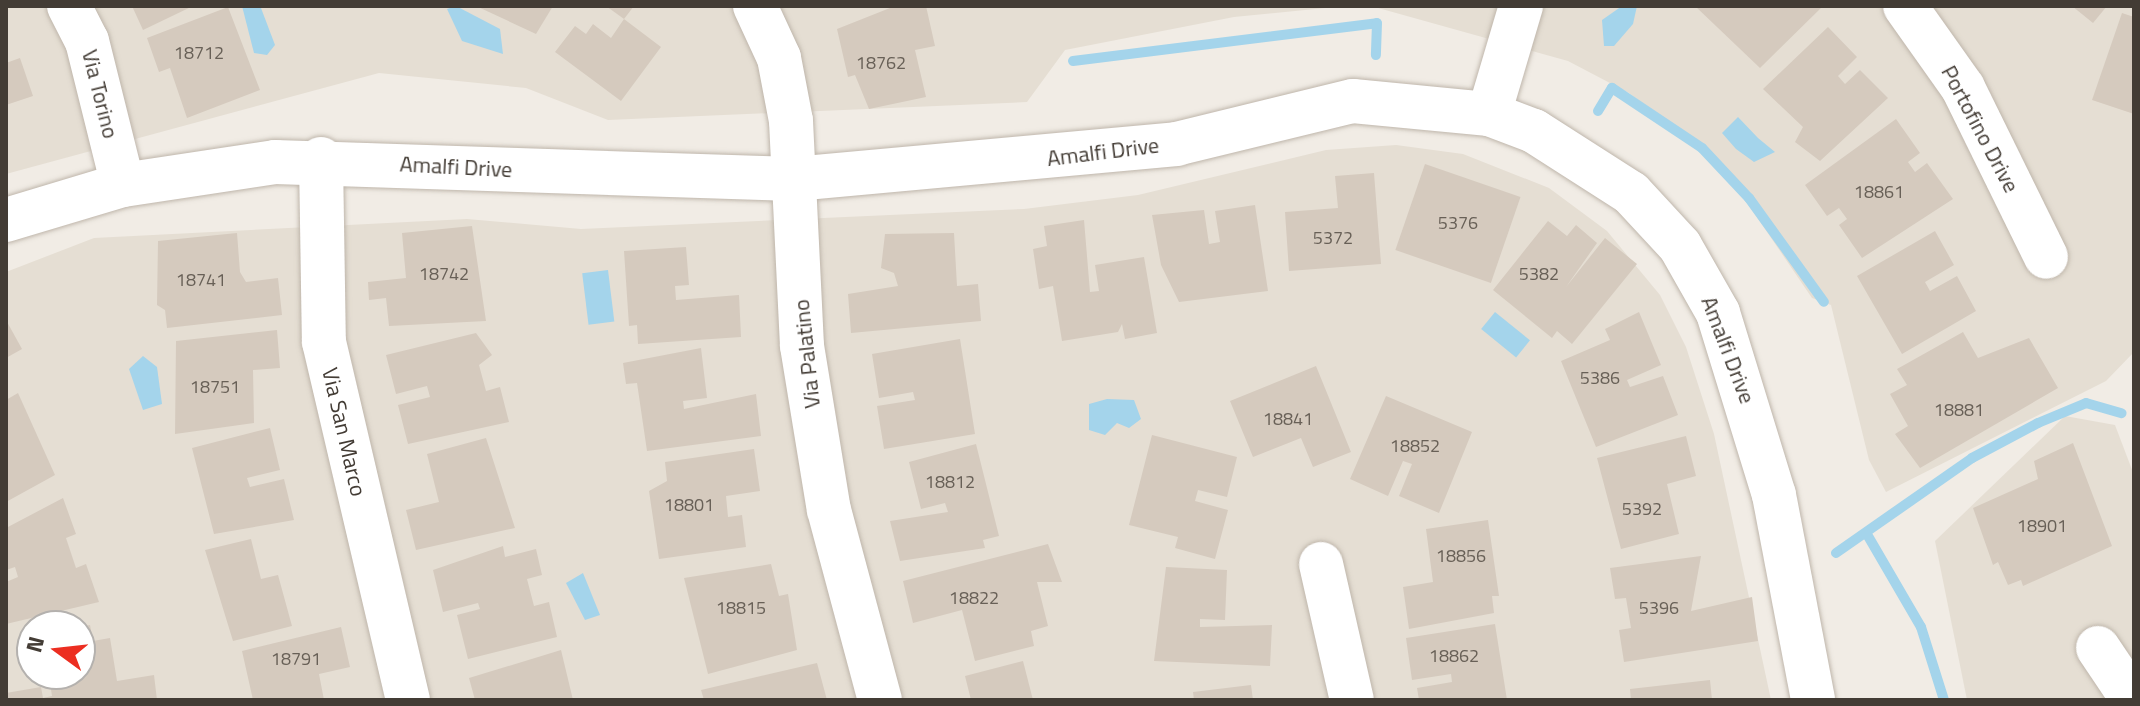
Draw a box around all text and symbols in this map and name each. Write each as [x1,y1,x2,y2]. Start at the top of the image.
house number: 18712 [174,42,224,64]
street label: Via Torino [76,47,124,141]
house number: 18762 [856,52,906,74]
street label: Portofino Drive [1935,61,2025,197]
street label: Amalfi Drive [1045,132,1161,172]
street label: Amalfi Drive [399,151,513,183]
house number: 18861 [1854,181,1904,203]
house number: 5376 [1438,212,1478,234]
house number: 5372 [1313,227,1353,249]
house number: 18742 [419,263,469,285]
house number: 5382 [1519,263,1559,285]
house number: 18741 [176,269,226,291]
street label: Amalfi Drive [1695,293,1761,407]
street label: Via Palatino [788,298,826,410]
street label: Via San Marco [316,365,372,499]
house number: 5386 [1580,367,1620,389]
house number: 18751 [190,376,240,398]
house number: 18881 [1934,399,1984,421]
house number: 18841 [1263,408,1313,430]
house number: 18852 [1390,435,1440,457]
house number: 18812 [925,471,975,493]
house number: 18801 [664,494,714,516]
house number: 5392 [1622,498,1662,520]
house number: 18901 [2017,515,2067,537]
house number: 18856 [1436,545,1486,567]
house number: 18822 [949,587,999,609]
house number: 18815 [716,597,766,619]
house number: 5396 [1639,597,1679,619]
north arrow [16,610,96,690]
text: N [16,633,53,656]
house number: 18862 [1429,645,1479,667]
house number: 18791 [271,648,321,670]

